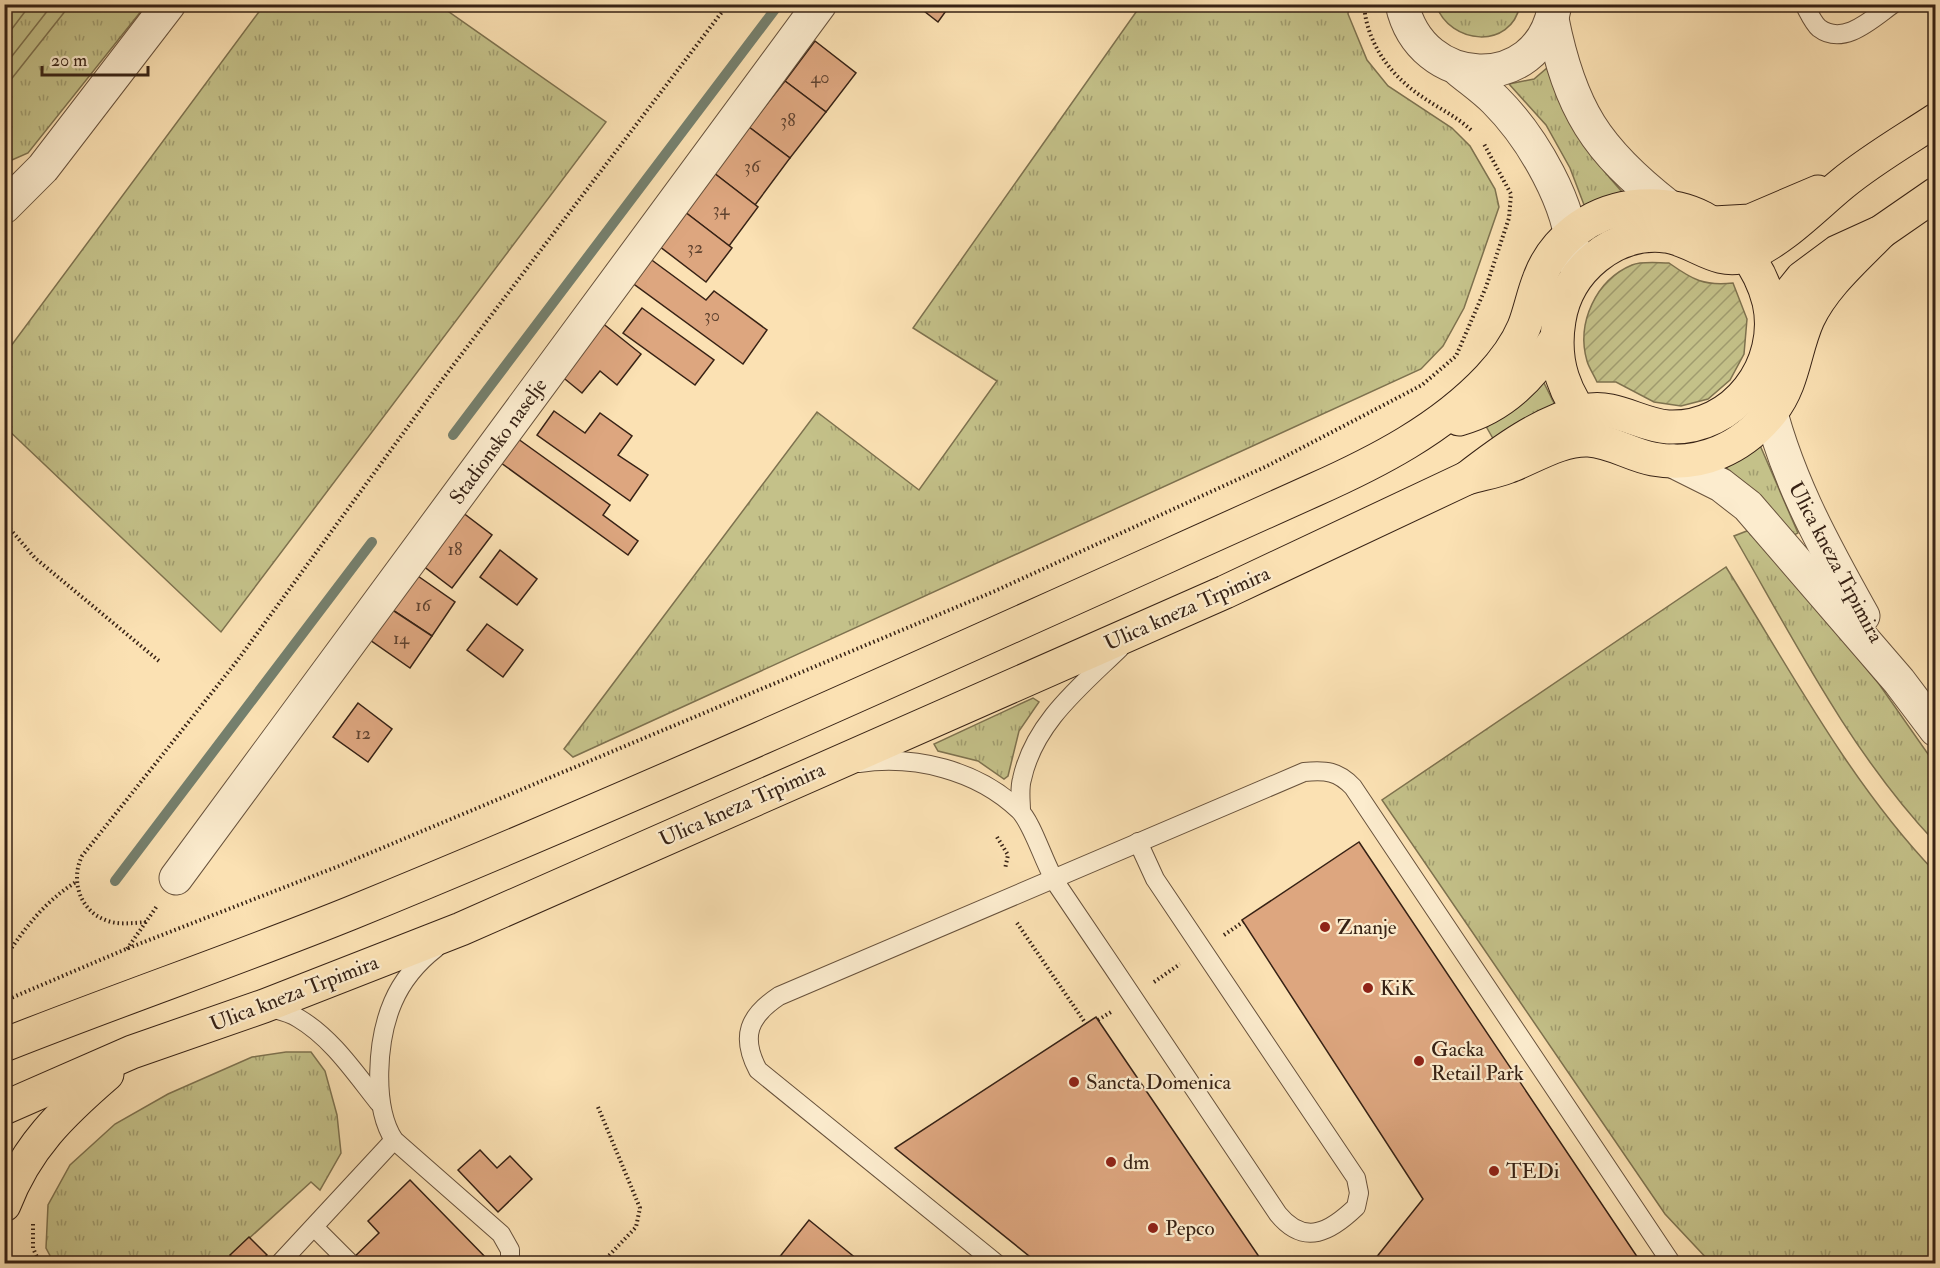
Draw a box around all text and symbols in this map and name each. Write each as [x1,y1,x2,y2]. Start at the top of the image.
scale bar [42,39,148,77]
text: 20 m [51,49,87,72]
house number: 40 [811,66,829,89]
house number: 38 [780,109,796,132]
house number: 36 [744,155,761,178]
house number: 34 [713,198,731,221]
house number: 32 [687,236,703,259]
house number: 30 [704,304,720,327]
street label: Stadionsko naselje [443,373,553,510]
street label: Ulica kneza Trpimira [1782,477,1890,648]
house number: 18 [448,538,462,561]
street label: Ulica kneza Trpimira [1100,560,1275,657]
house number: 16 [415,594,432,617]
house number: 14 [393,627,410,650]
house number: 12 [355,722,371,745]
street label: Ulica kneza Trpimira [655,756,830,853]
place label: Znanje [1337,914,1397,941]
marker: Znanje [1318,920,1332,934]
street label: Ulica kneza Trpimira [206,949,383,1038]
place label: KiK [1380,975,1415,1002]
marker: KiK [1361,981,1375,995]
place label: Gacka Retail Park [1431,1036,1524,1087]
marker: Gacka Retail Park [1412,1054,1426,1068]
place label: Sancta Domenica [1086,1069,1231,1096]
marker: Sancta Domenica [1067,1075,1081,1089]
place label: dm [1123,1149,1150,1176]
marker: dm [1104,1155,1118,1169]
place label: TEDi [1506,1158,1560,1185]
marker: TEDi [1487,1164,1501,1178]
place label: Pepco [1165,1215,1215,1242]
marker: Pepco [1146,1221,1160,1235]

